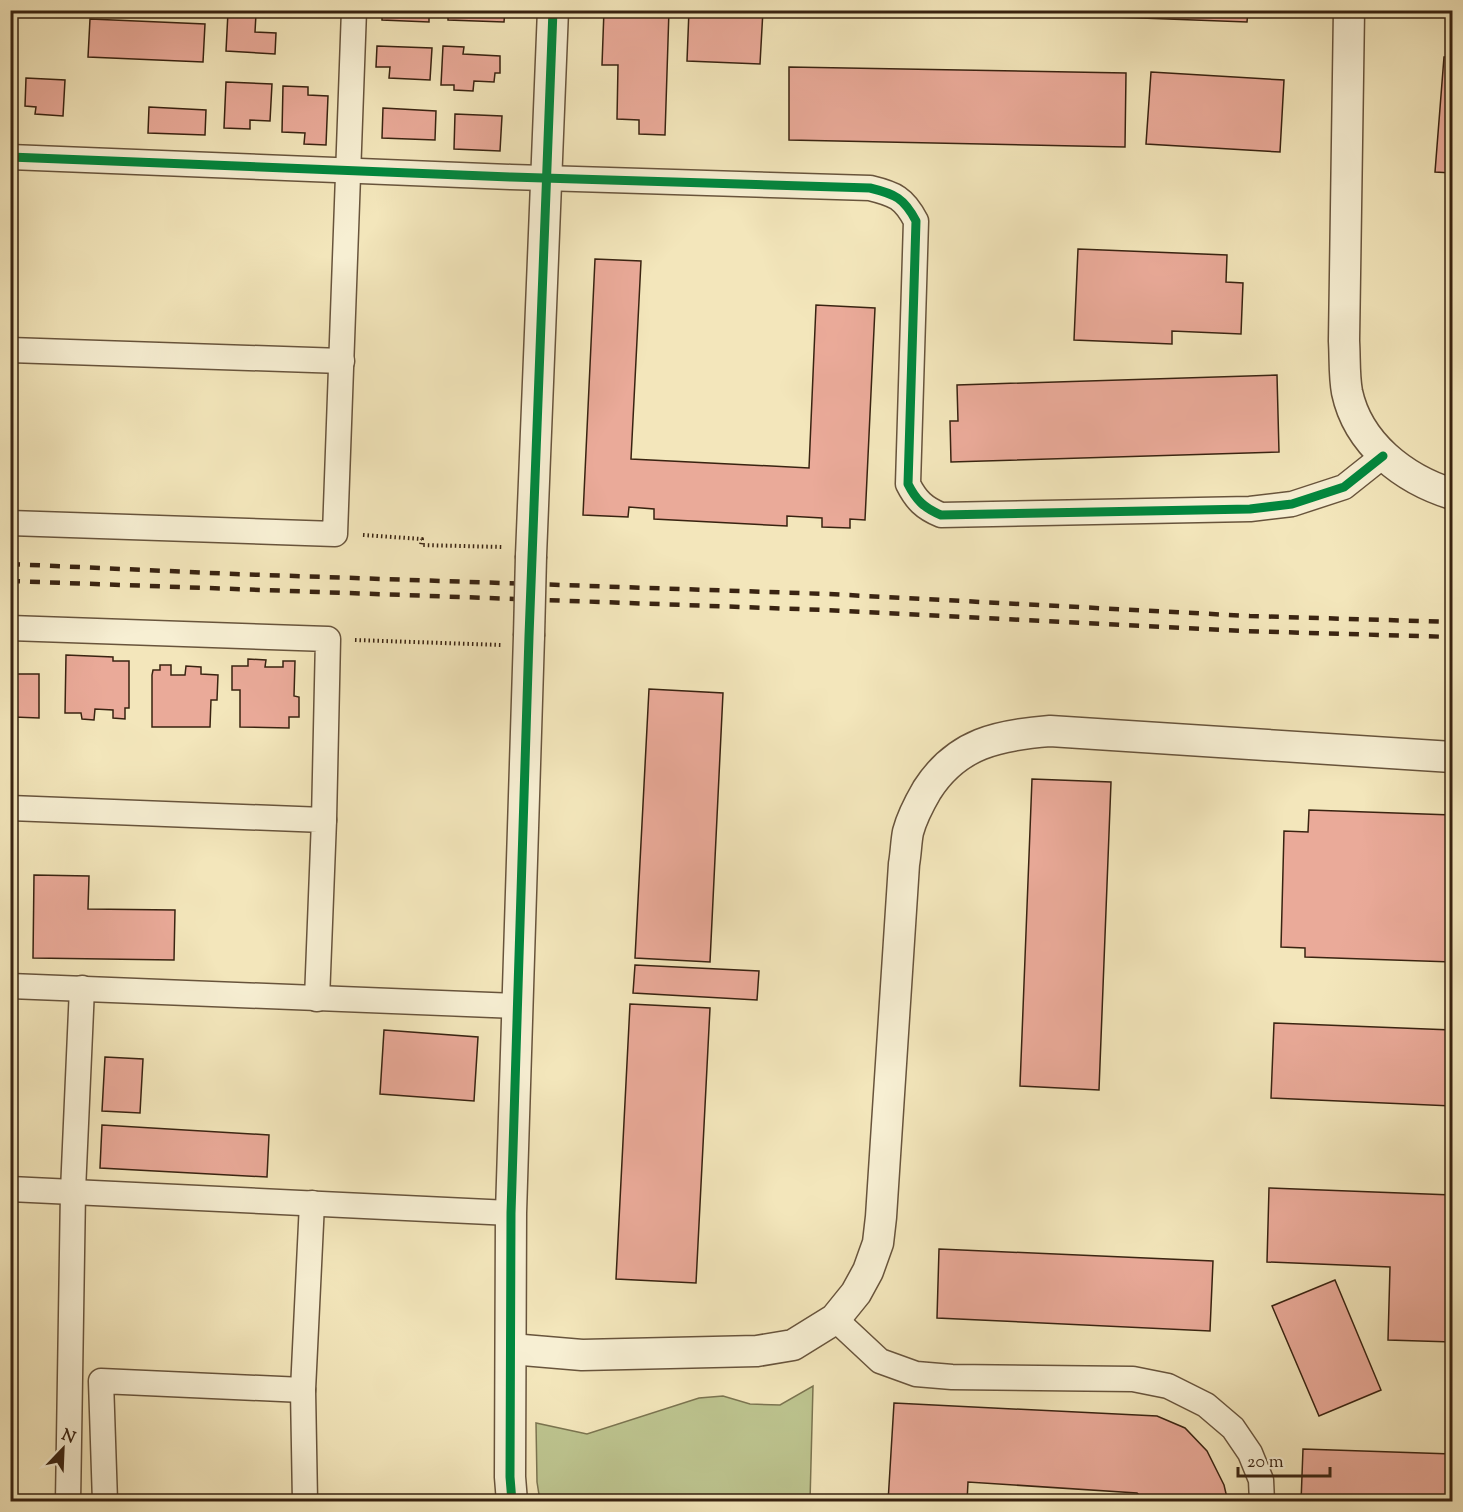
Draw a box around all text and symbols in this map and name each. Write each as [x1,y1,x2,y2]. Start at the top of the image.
north arrow [33,1419,93,1479]
text: N [58,1424,78,1451]
scale bar [1238,1440,1330,1478]
text: 20 m [1247,1450,1284,1476]

